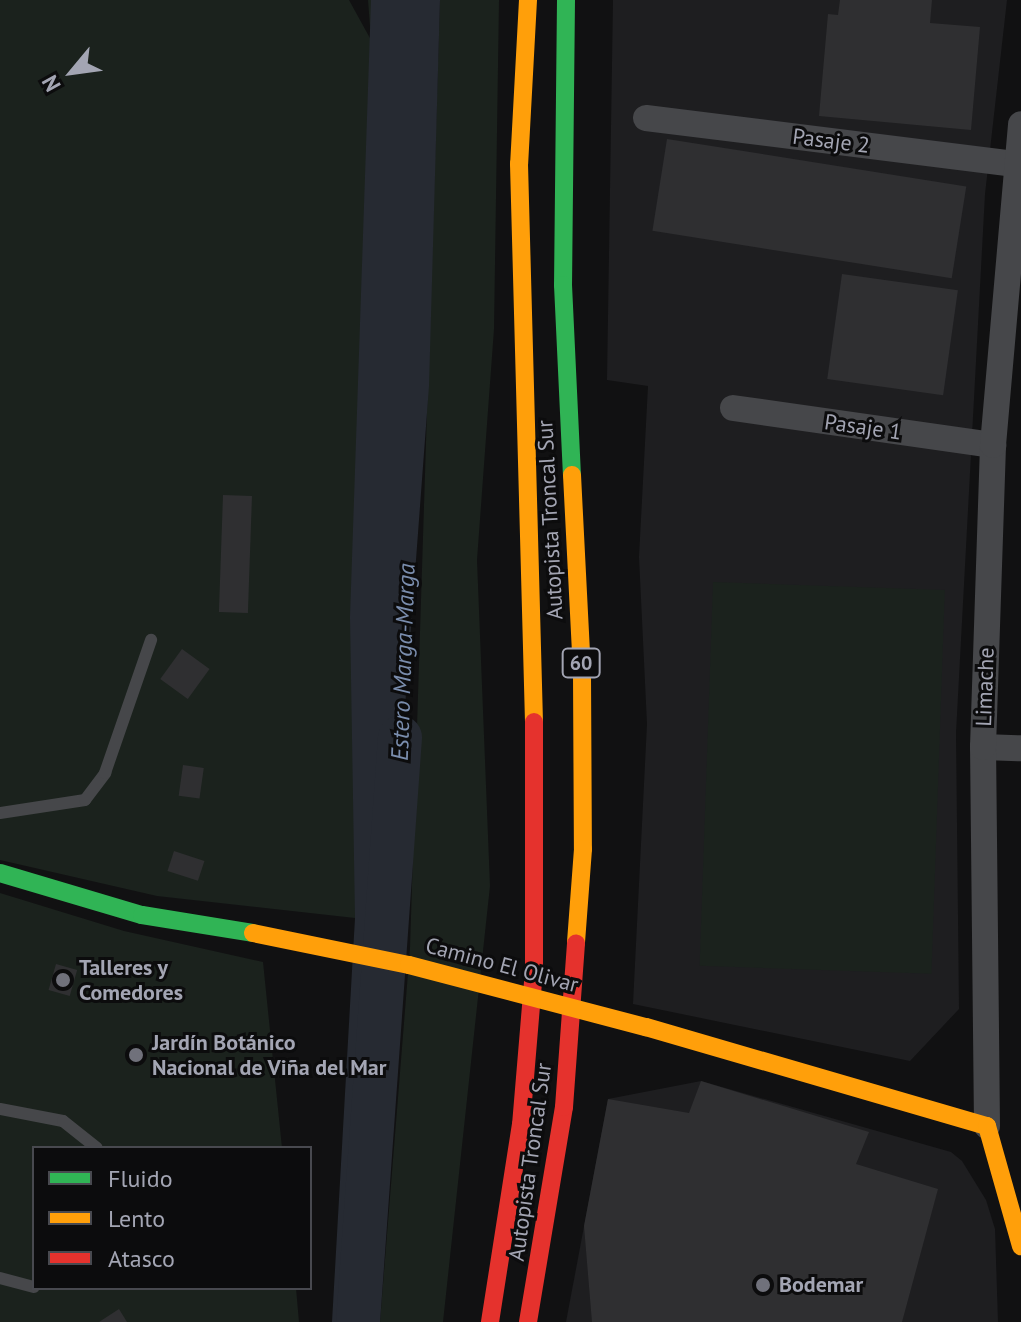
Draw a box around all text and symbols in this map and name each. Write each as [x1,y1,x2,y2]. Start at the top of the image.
north arrow [32,32,112,112]
text: N [35,71,67,97]
street label: Pasaje 2 [791,123,871,159]
street label: Pasaje 1 [823,409,903,445]
street label: Autopista Troncal Sur [532,419,568,621]
water label: Estero Marga-Marga [385,563,421,761]
road number: 60 [561,647,601,679]
street label: Limache [970,647,1000,727]
street label: Camino El Olivar [423,932,581,998]
place label: Talleres y Comedores [79,954,183,1006]
marker: Talleres y Comedores [54,971,72,989]
place label: Jardín Botánico Nacional de Viña del Mar [152,1029,387,1080]
marker: Jardín Botánico Nacional de Viña del Mar [127,1046,145,1064]
street label: Autopista Troncal Sur [503,1061,557,1263]
legend [32,1146,312,1290]
text: Fluido [108,1163,173,1194]
text: Lento [108,1203,165,1234]
text: Atasco [108,1243,175,1274]
place label: Bodemar [779,1272,863,1298]
marker: Bodemar [754,1276,772,1294]

